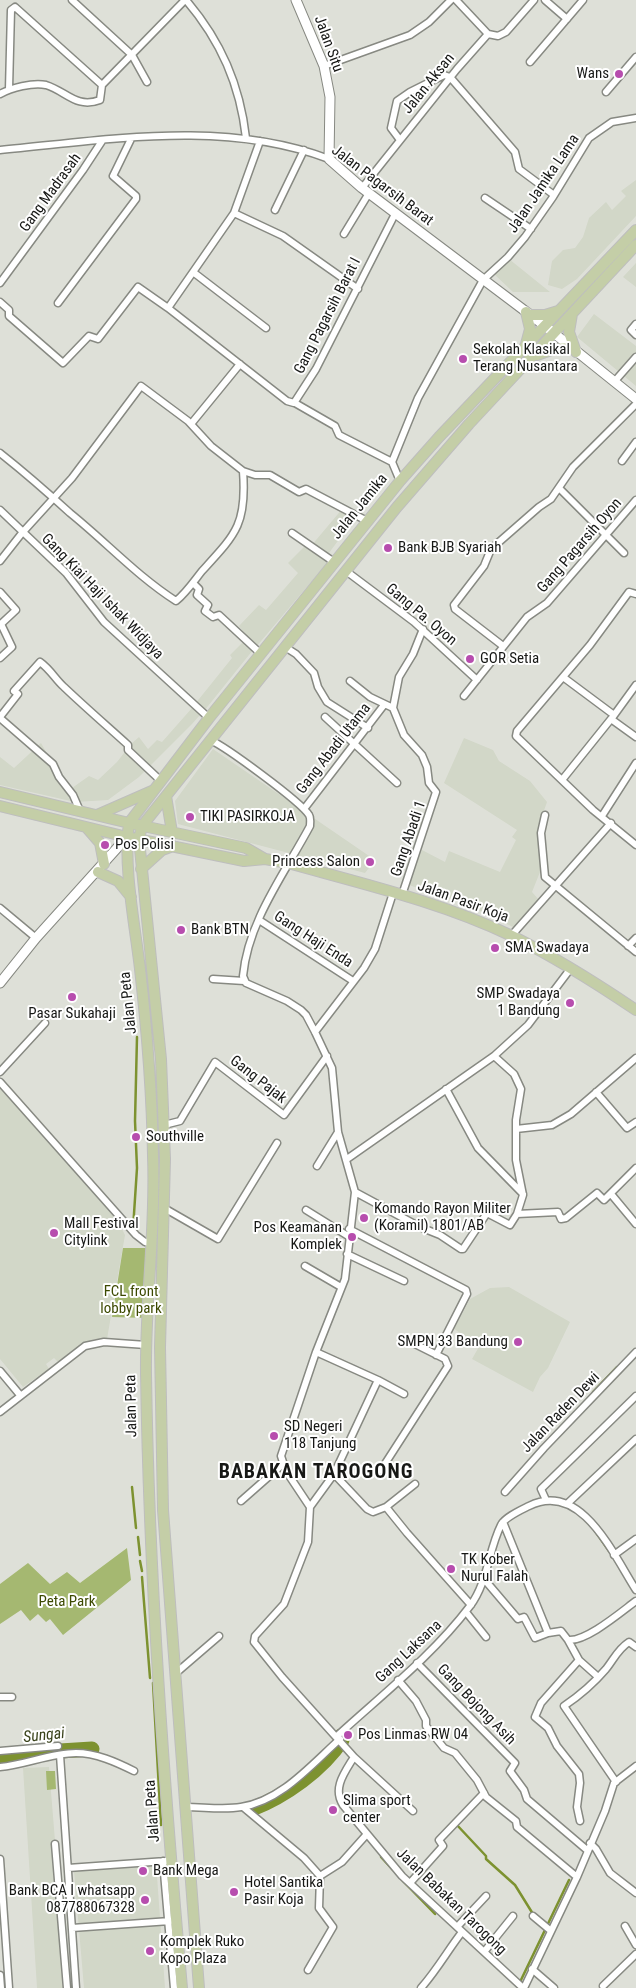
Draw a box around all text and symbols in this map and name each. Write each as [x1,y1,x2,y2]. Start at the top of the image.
street label: Jalan Situ [310,13,346,75]
street label: Jalan Aksan [399,50,459,118]
place label: Wans [577,65,609,83]
marker: Wans [613,68,625,80]
street label: Jalan Jamika Lama [504,131,584,237]
street label: Jalan Pagarsih Barat [328,142,436,230]
street label: Gang Madrasah [16,150,86,236]
street label: Gang Pagarsih Barat I [291,255,365,377]
place label: Sekolah Klasikal Terang Nusantara [473,341,578,376]
marker: Sekolah Klasikal Terang Nusantara [457,353,469,365]
street label: Jalan Jamika [328,471,392,543]
street label: Gang Pagarsih Oyon [534,495,626,597]
street label: Gang Kiai Haji Ishak Widjaya [37,530,167,664]
place label: Bank BJB Syariah [398,539,501,557]
marker: Bank BJB Syariah [382,542,394,554]
street label: Gang Pa. Oyon [382,580,460,650]
place label: GOR Setia [480,650,539,668]
marker: GOR Setia [464,653,476,665]
street label: Gang Abadi Utama [293,700,375,798]
street label: Gang Abadi 1 [388,799,430,879]
place label: TIKI PASIRKOJA [200,808,295,826]
marker: TIKI PASIRKOJA [184,811,196,823]
place label: Pos Polisi [115,836,174,854]
marker: Pos Polisi [99,839,111,851]
place label: Princess Salon [272,853,360,871]
marker: Princess Salon [364,856,376,868]
street label: Jalan Pasir Koja [415,877,511,927]
street label: Gang Haji Enda [270,908,356,972]
place label: Bank BTN [191,921,249,939]
marker: Bank BTN [175,924,187,936]
place label: SMA Swadaya [505,939,589,957]
marker: SMA Swadaya [489,942,501,954]
street label: Jalan Peta [117,971,141,1035]
place label: SMP Swadaya 1 Bandung [477,985,560,1020]
marker: Pasar Sukahaji [66,991,78,1003]
marker: SMP Swadaya 1 Bandung [564,997,576,1009]
place label: Pasar Sukahaji [28,1005,116,1023]
street label: Gang Pajak [226,1052,290,1108]
place label: Southville [146,1128,204,1146]
marker: Southville [130,1131,142,1143]
place label: Komando Rayon Militer (Koramil) 1801/AB [374,1200,511,1235]
marker: Komando Rayon Militer (Koramil) 1801/AB [358,1212,370,1224]
place label: Mall Festival Citylink [64,1215,139,1250]
place label: Pos Keamanan Komplek [254,1219,342,1254]
marker: Mall Festival Citylink [48,1227,60,1239]
marker: Pos Keamanan Komplek [346,1231,358,1243]
park label: FCL front lobby park [100,1283,162,1318]
place label: SMPN 33 Bandung [398,1333,508,1351]
marker: SMPN 33 Bandung [512,1336,524,1348]
street label: Jalan Raden Dewi [518,1369,604,1457]
street label: Jalan Peta [122,1375,142,1437]
place label: SD Negeri 118 Tanjung [284,1418,356,1453]
marker: SD Negeri 118 Tanjung [268,1430,280,1442]
district label: BABAKAN TAROGONG [217,1461,415,1485]
place label: TK Kober Nurul Falah [461,1551,528,1586]
marker: TK Kober Nurul Falah [445,1563,457,1575]
park label: Peta Park [38,1593,96,1611]
street label: Gang Laksana [372,1617,446,1687]
street label: Gang Bojong Asih [433,1661,519,1749]
water label: Sungai [22,1724,66,1748]
place label: Pos Linmas RW 04 [358,1726,468,1744]
marker: Pos Linmas RW 04 [342,1729,354,1741]
street label: Jalan Peta [142,1779,164,1843]
place label: Slima sport center [343,1792,411,1827]
marker: Slima sport center [327,1804,339,1816]
street label: Jalan Babakan Tarogong [392,1845,510,1959]
place label: Bank Mega [153,1862,219,1880]
marker: Bank Mega [137,1865,149,1877]
place label: Hotel Santika Pasir Koja [244,1874,323,1909]
place label: Bank BCA I whatsapp 087788067328 [9,1882,135,1917]
marker: Hotel Santika Pasir Koja [228,1886,240,1898]
marker: Bank BCA I whatsapp 087788067328 [139,1894,151,1906]
place label: Komplek Ruko Kopo Plaza [160,1933,244,1968]
marker: Komplek Ruko Kopo Plaza [144,1945,156,1957]

